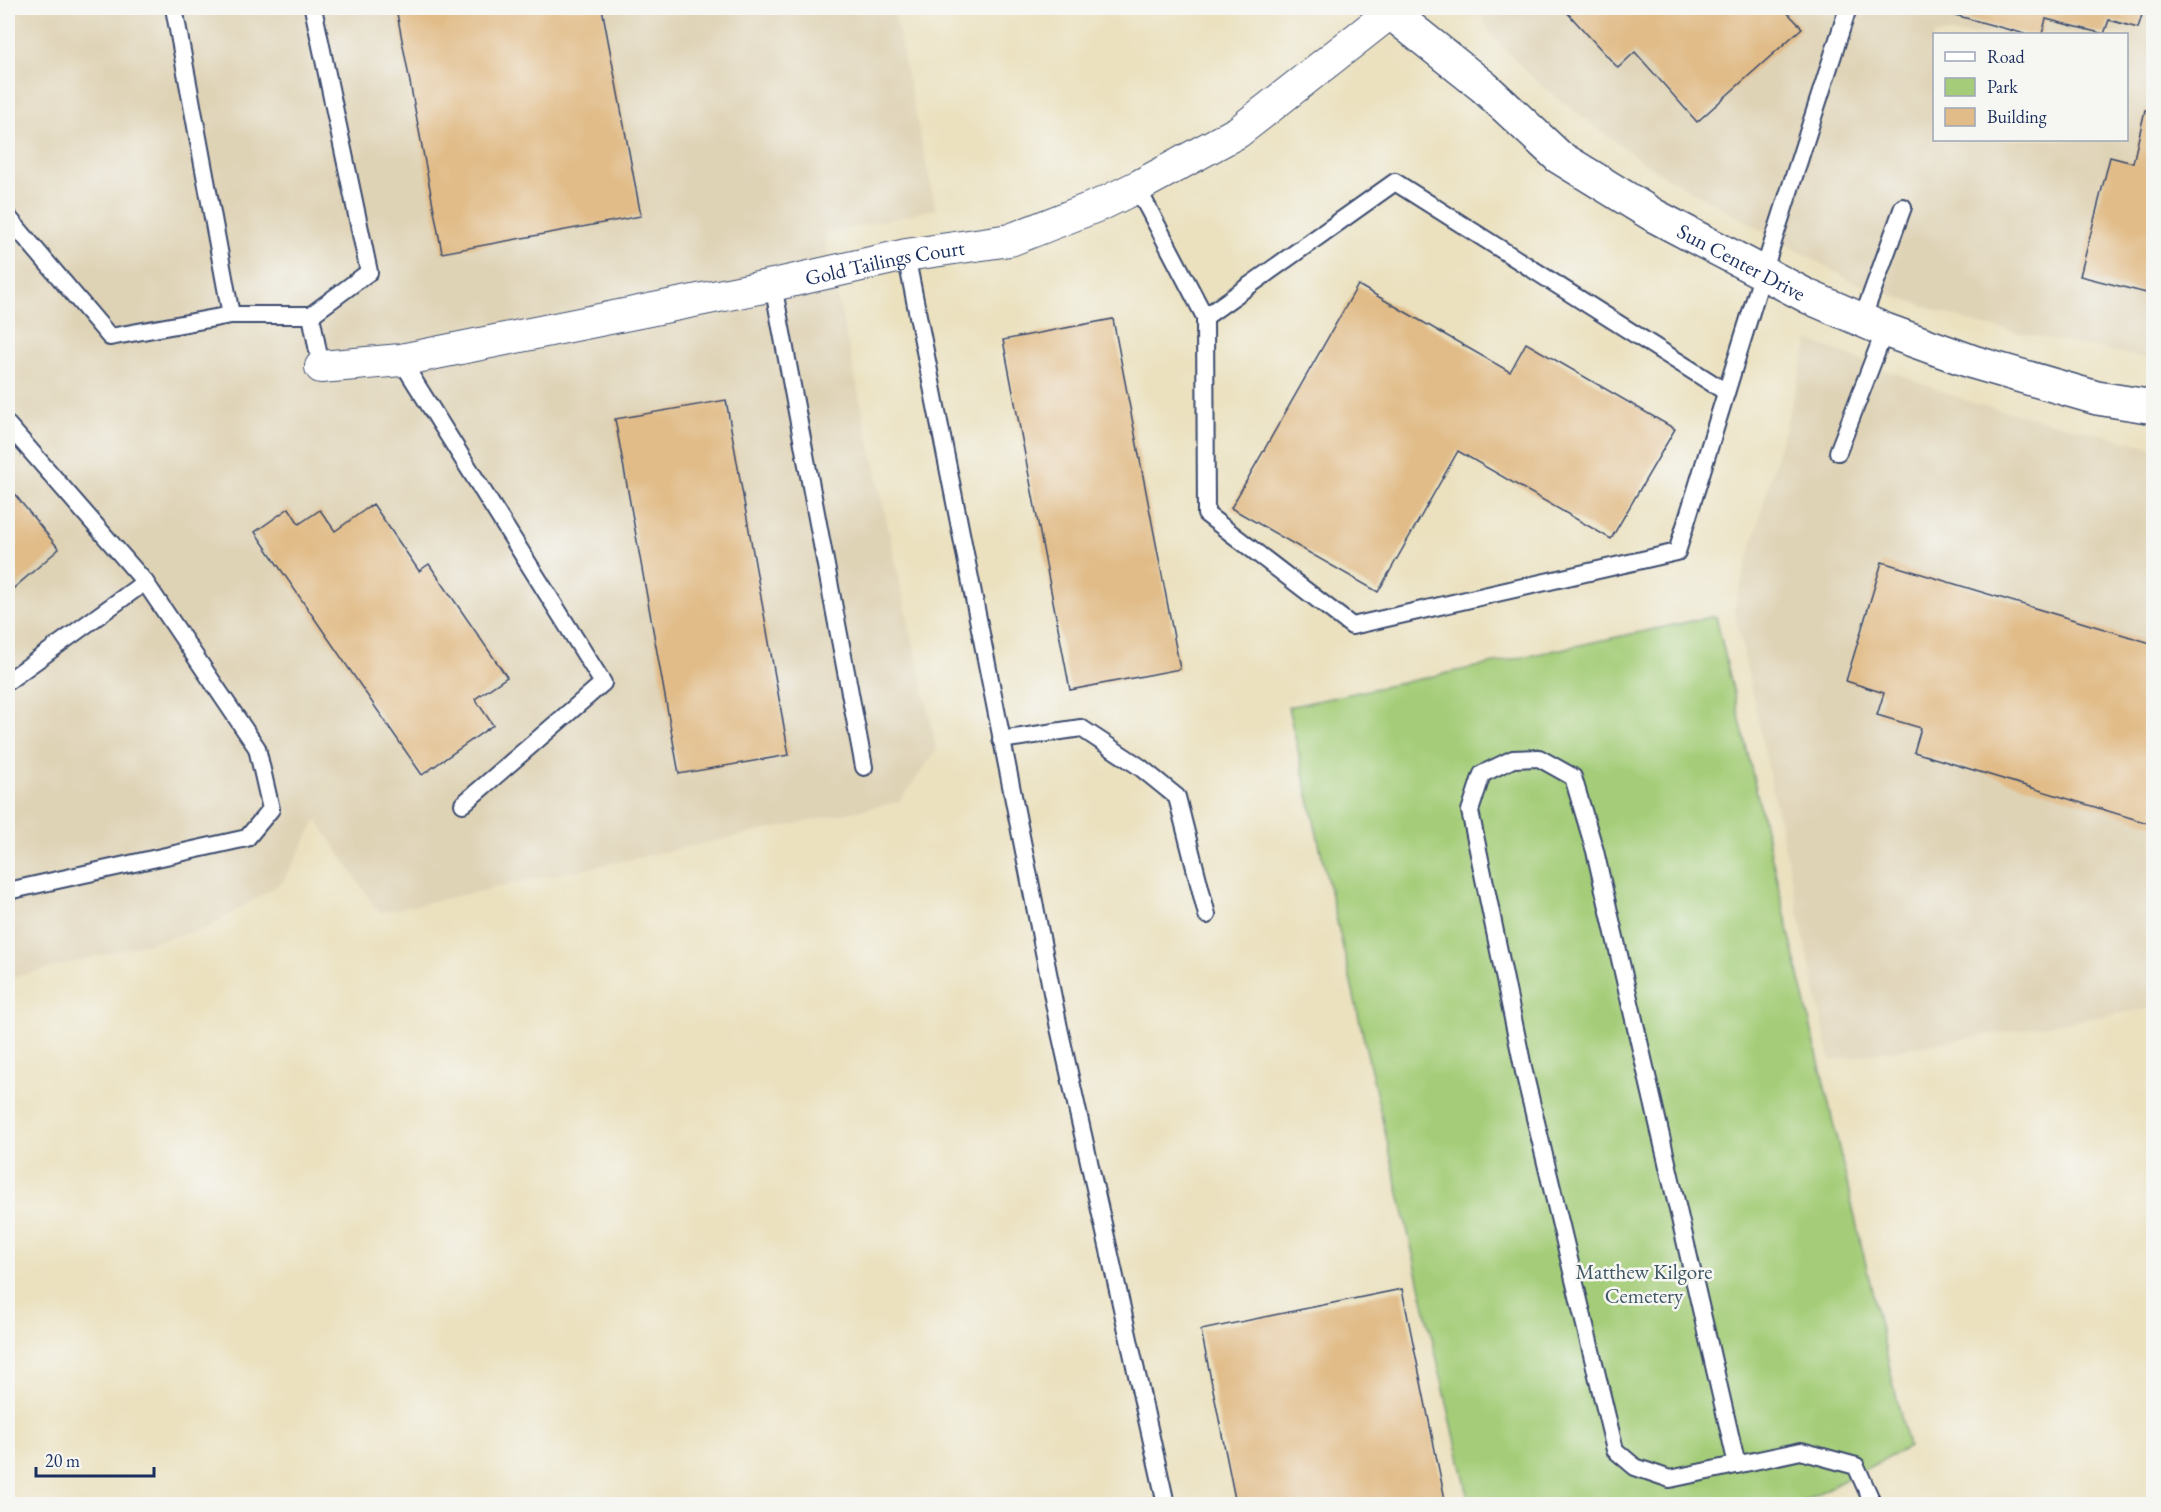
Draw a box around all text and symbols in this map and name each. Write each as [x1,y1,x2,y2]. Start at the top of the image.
legend [1933,33,2128,141]
text: Road [1987,45,2026,68]
text: Park [1987,75,2018,98]
text: Building [1987,105,2047,128]
street label: Sun Center Drive [1673,217,1811,306]
street label: Gold Tailings Court [802,233,967,291]
park label: Matthew Kilgore Cemetery [1576,1258,1712,1309]
scale bar [36,1440,154,1478]
text: 20 m [45,1449,80,1472]

